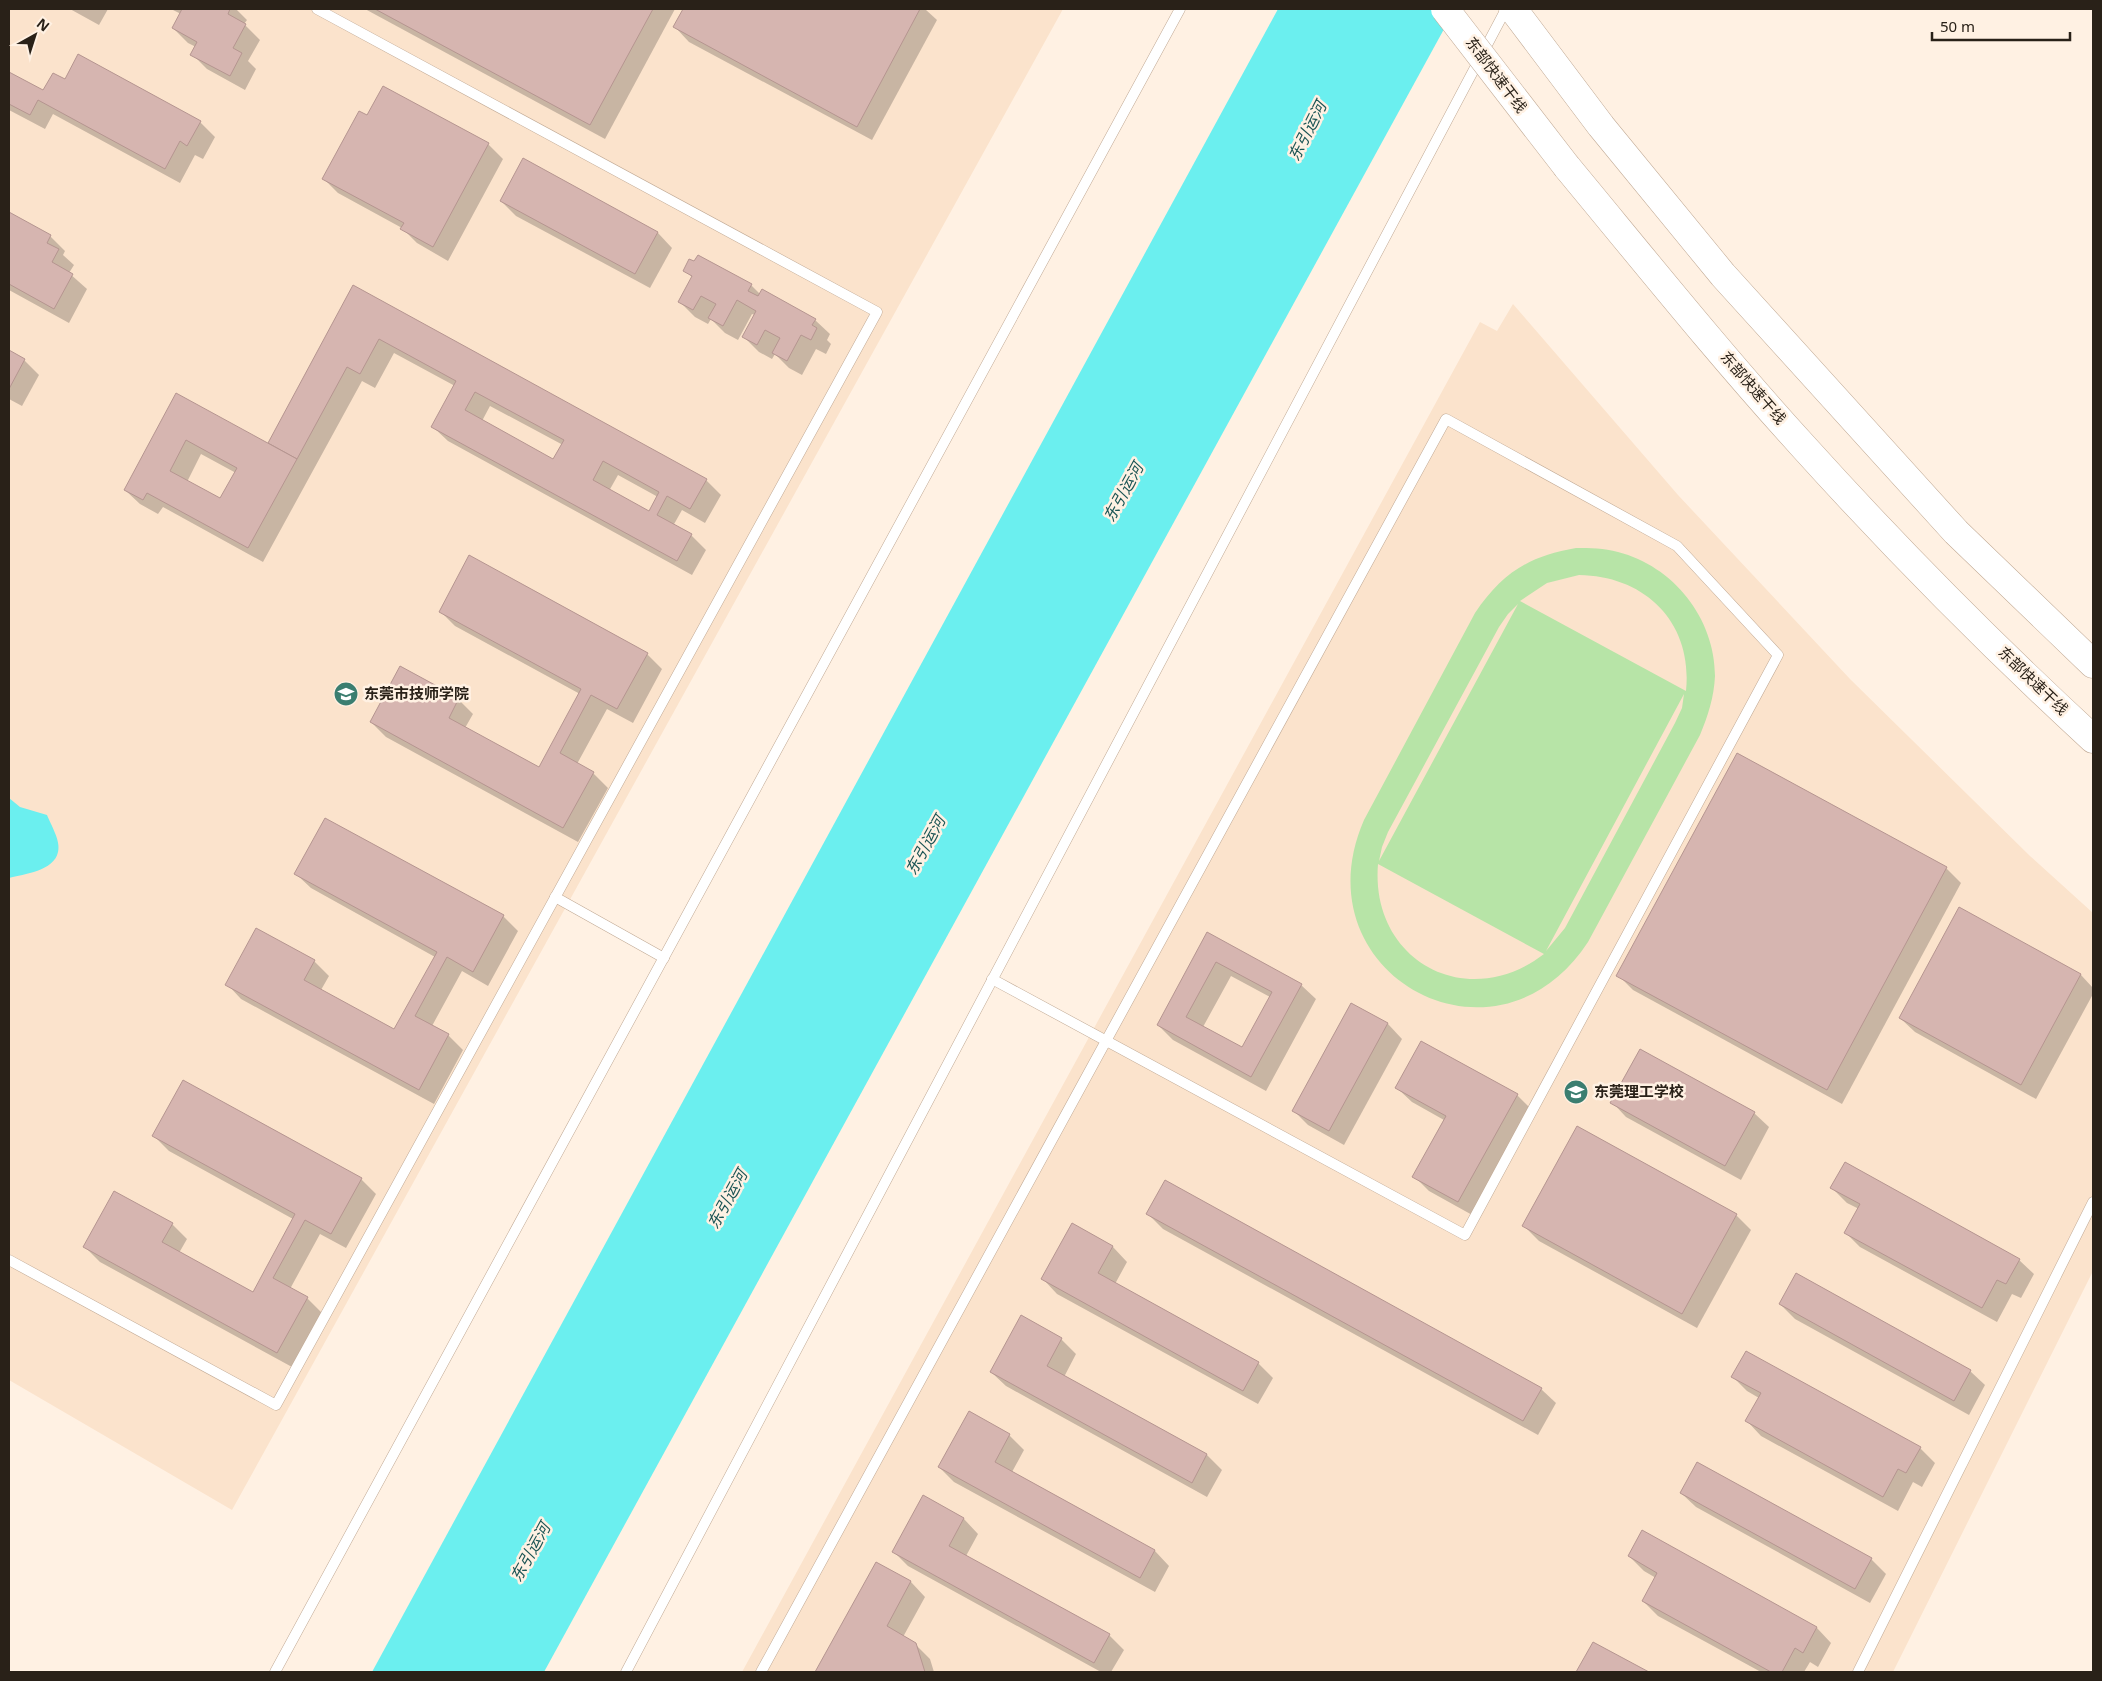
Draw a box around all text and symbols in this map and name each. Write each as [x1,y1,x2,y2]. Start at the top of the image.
north arrow [10,10,60,60]
scale bar [1932,10,2070,42]
text: N [33,14,54,35]
text: 50 m [1940,16,1975,36]
street label: 东部快速干线 [1462,32,1532,116]
water label: 东引运河 [1283,95,1333,165]
street label: 东部快速干线 [1717,347,1791,428]
water label: 东引运河 [1098,456,1150,525]
street label: 东部快速干线 [1994,642,2073,719]
school or university icon: 东莞市技师学院 [333,681,359,707]
place label: 东莞市技师学院 [364,683,469,703]
water label: 东引运河 [900,809,952,878]
school or university icon: 东莞理工学校 [1563,1079,1589,1105]
place label: 东莞理工学校 [1594,1081,1684,1101]
water label: 东引运河 [702,1163,754,1232]
water label: 东引运河 [505,1516,557,1585]

